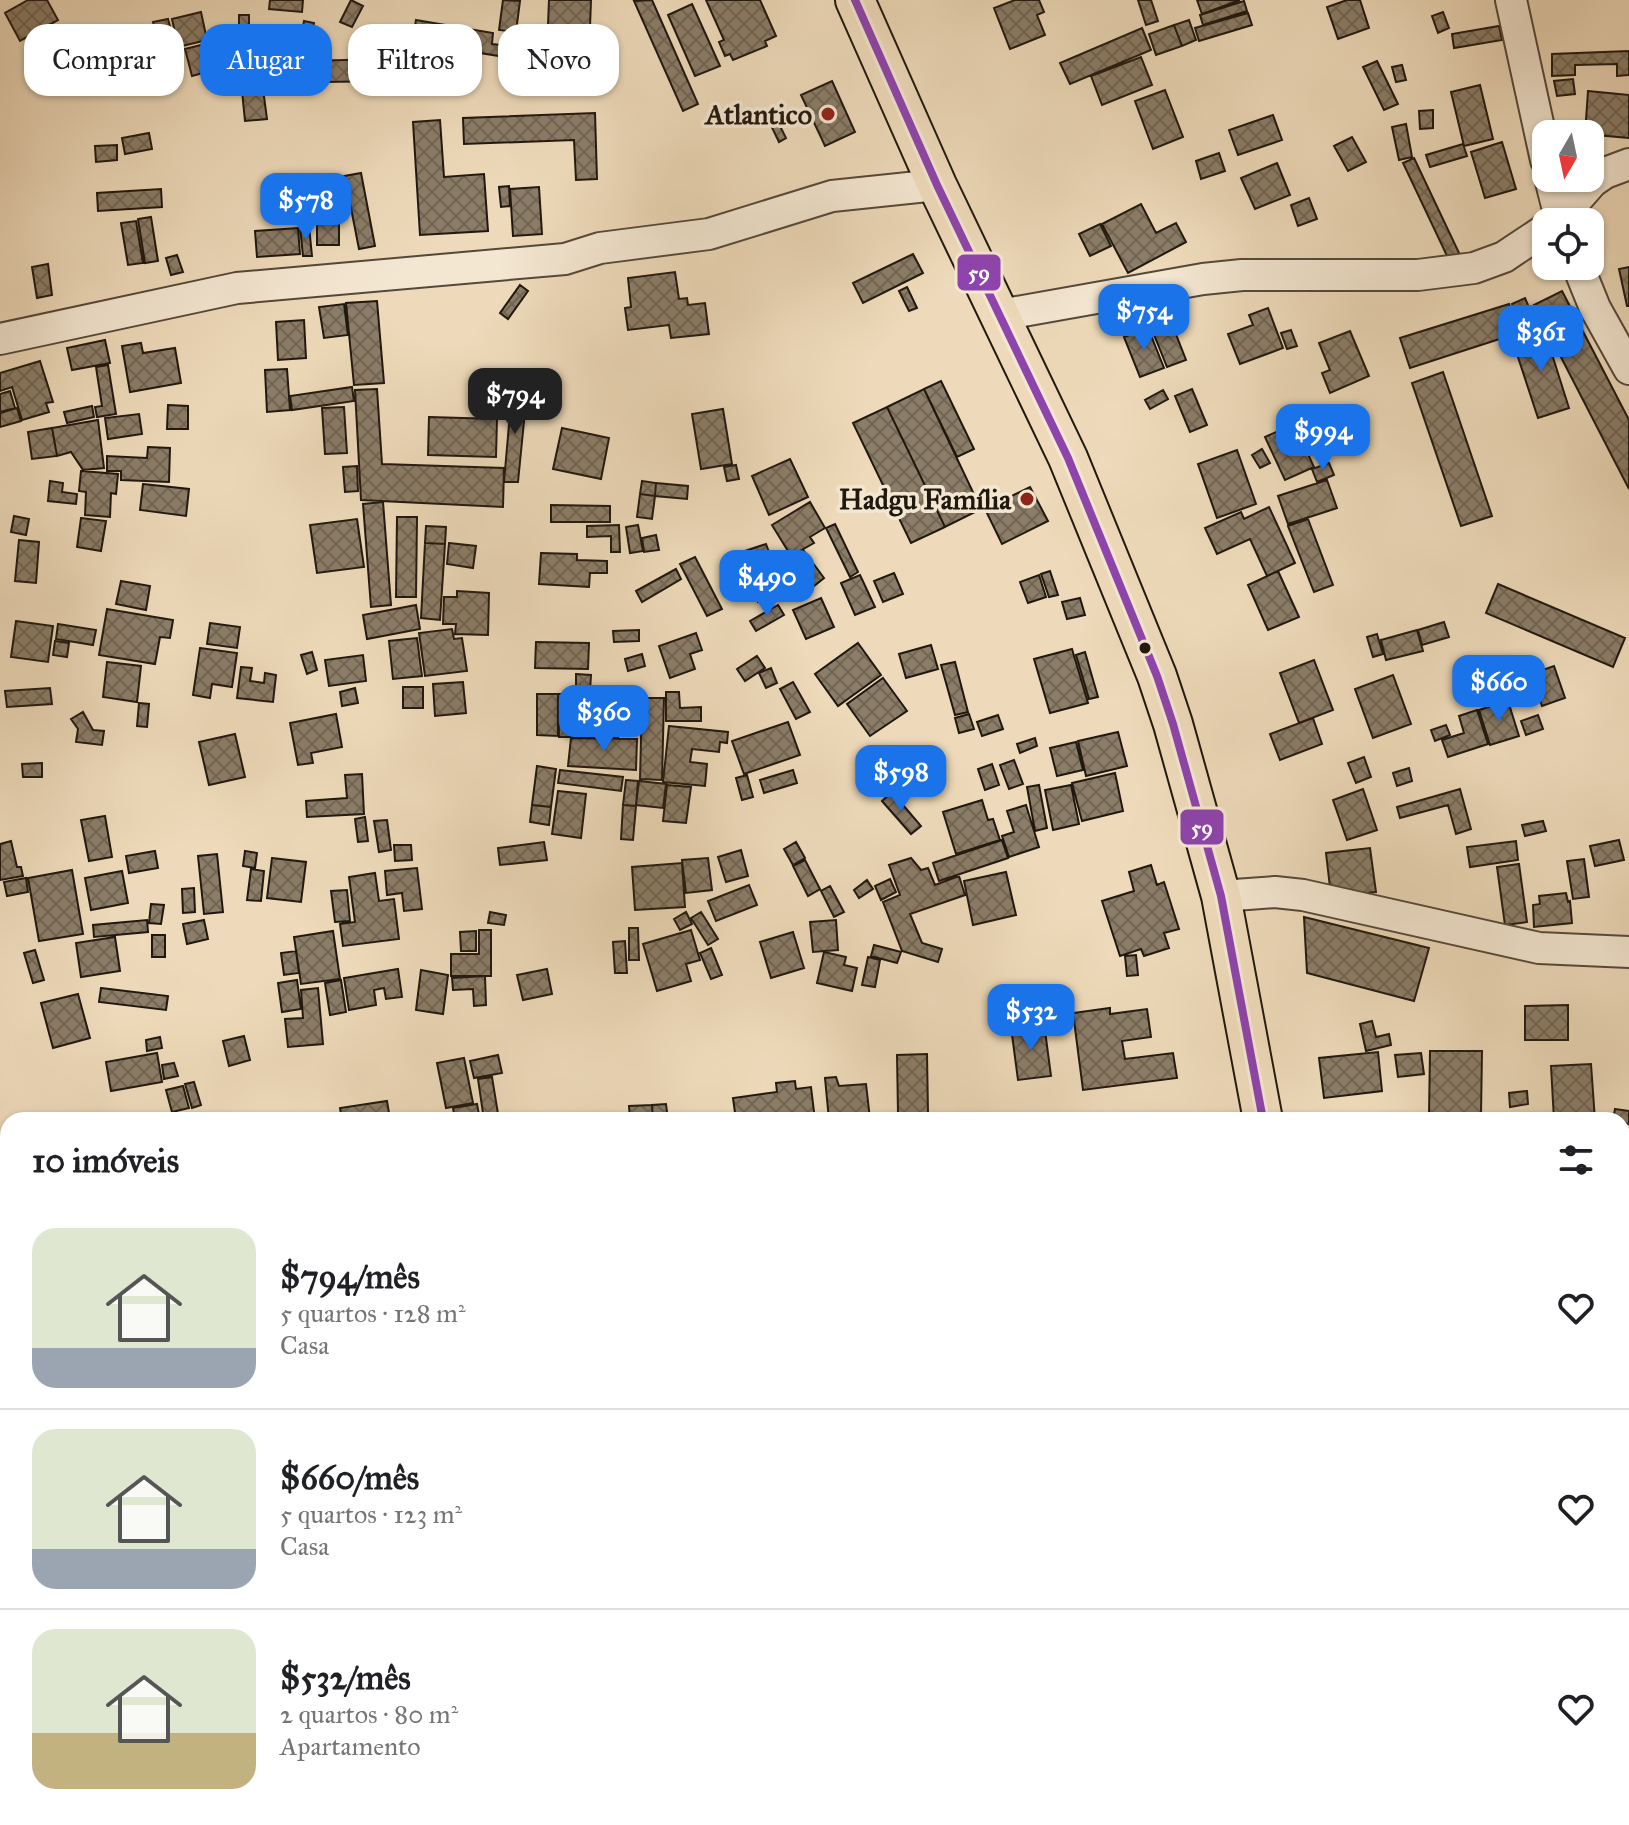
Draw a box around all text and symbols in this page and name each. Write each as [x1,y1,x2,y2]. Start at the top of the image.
chip: Comprar [24,24,184,96]
chip: Alugar [200,24,332,96]
chip: Filtros [348,24,482,96]
chip: Novo [498,24,619,96]
place label: Atlantico [703,97,812,132]
marker: Atlantico [819,105,837,123]
north arrow [1532,120,1604,192]
map controls [1532,120,1604,280]
pin: $578 [259,173,353,241]
text: $578 [278,183,334,215]
button: locate [1532,208,1604,280]
line badge: 59 [956,253,1002,292]
text: 59 [968,259,990,286]
pin: $754 [1097,284,1191,352]
text: $754 [1116,294,1172,326]
pin: $361 [1494,305,1588,373]
text: $361 [1516,315,1566,347]
pin: $794 [468,368,562,436]
text: $794 [486,378,544,410]
pin: $994 [1276,404,1370,472]
text: $994 [1294,414,1352,446]
place label: Hadgu Família [839,482,1012,517]
marker: Hadgu Família [1018,490,1036,508]
pin: $490 [720,550,814,618]
text: $490 [737,560,797,592]
unlabelled marker [1137,640,1153,656]
pin: $660 [1452,655,1546,723]
text: $660 [1470,665,1528,697]
pin: $360 [557,685,651,753]
text: $360 [577,695,631,727]
pin: $598 [854,745,948,813]
text: $598 [873,755,929,787]
line badge: 59 [1179,808,1225,846]
text: 59 [1191,814,1213,841]
pin: $532 [984,984,1078,1052]
text: $532 [1006,994,1056,1026]
icon: filters [1554,1138,1598,1182]
text: 10 imóveis [32,1140,179,1181]
text: $794/mês [280,1256,420,1297]
icon: home [96,1260,192,1356]
icon: heart [1554,1286,1598,1330]
text: 5 quartos · 128 m² [280,1297,466,1329]
text: Casa [280,1329,329,1361]
text: $660/mês [280,1457,419,1498]
icon: home [96,1461,192,1557]
icon: heart [1554,1487,1598,1531]
text: 5 quartos · 123 m² [280,1498,462,1530]
text: Casa [280,1530,329,1562]
text: $532/mês [280,1657,411,1698]
icon: home [96,1661,192,1757]
icon: heart [1554,1687,1598,1731]
text: 2 quartos · 80 m² [280,1698,458,1730]
text: Apartamento [280,1730,421,1762]

